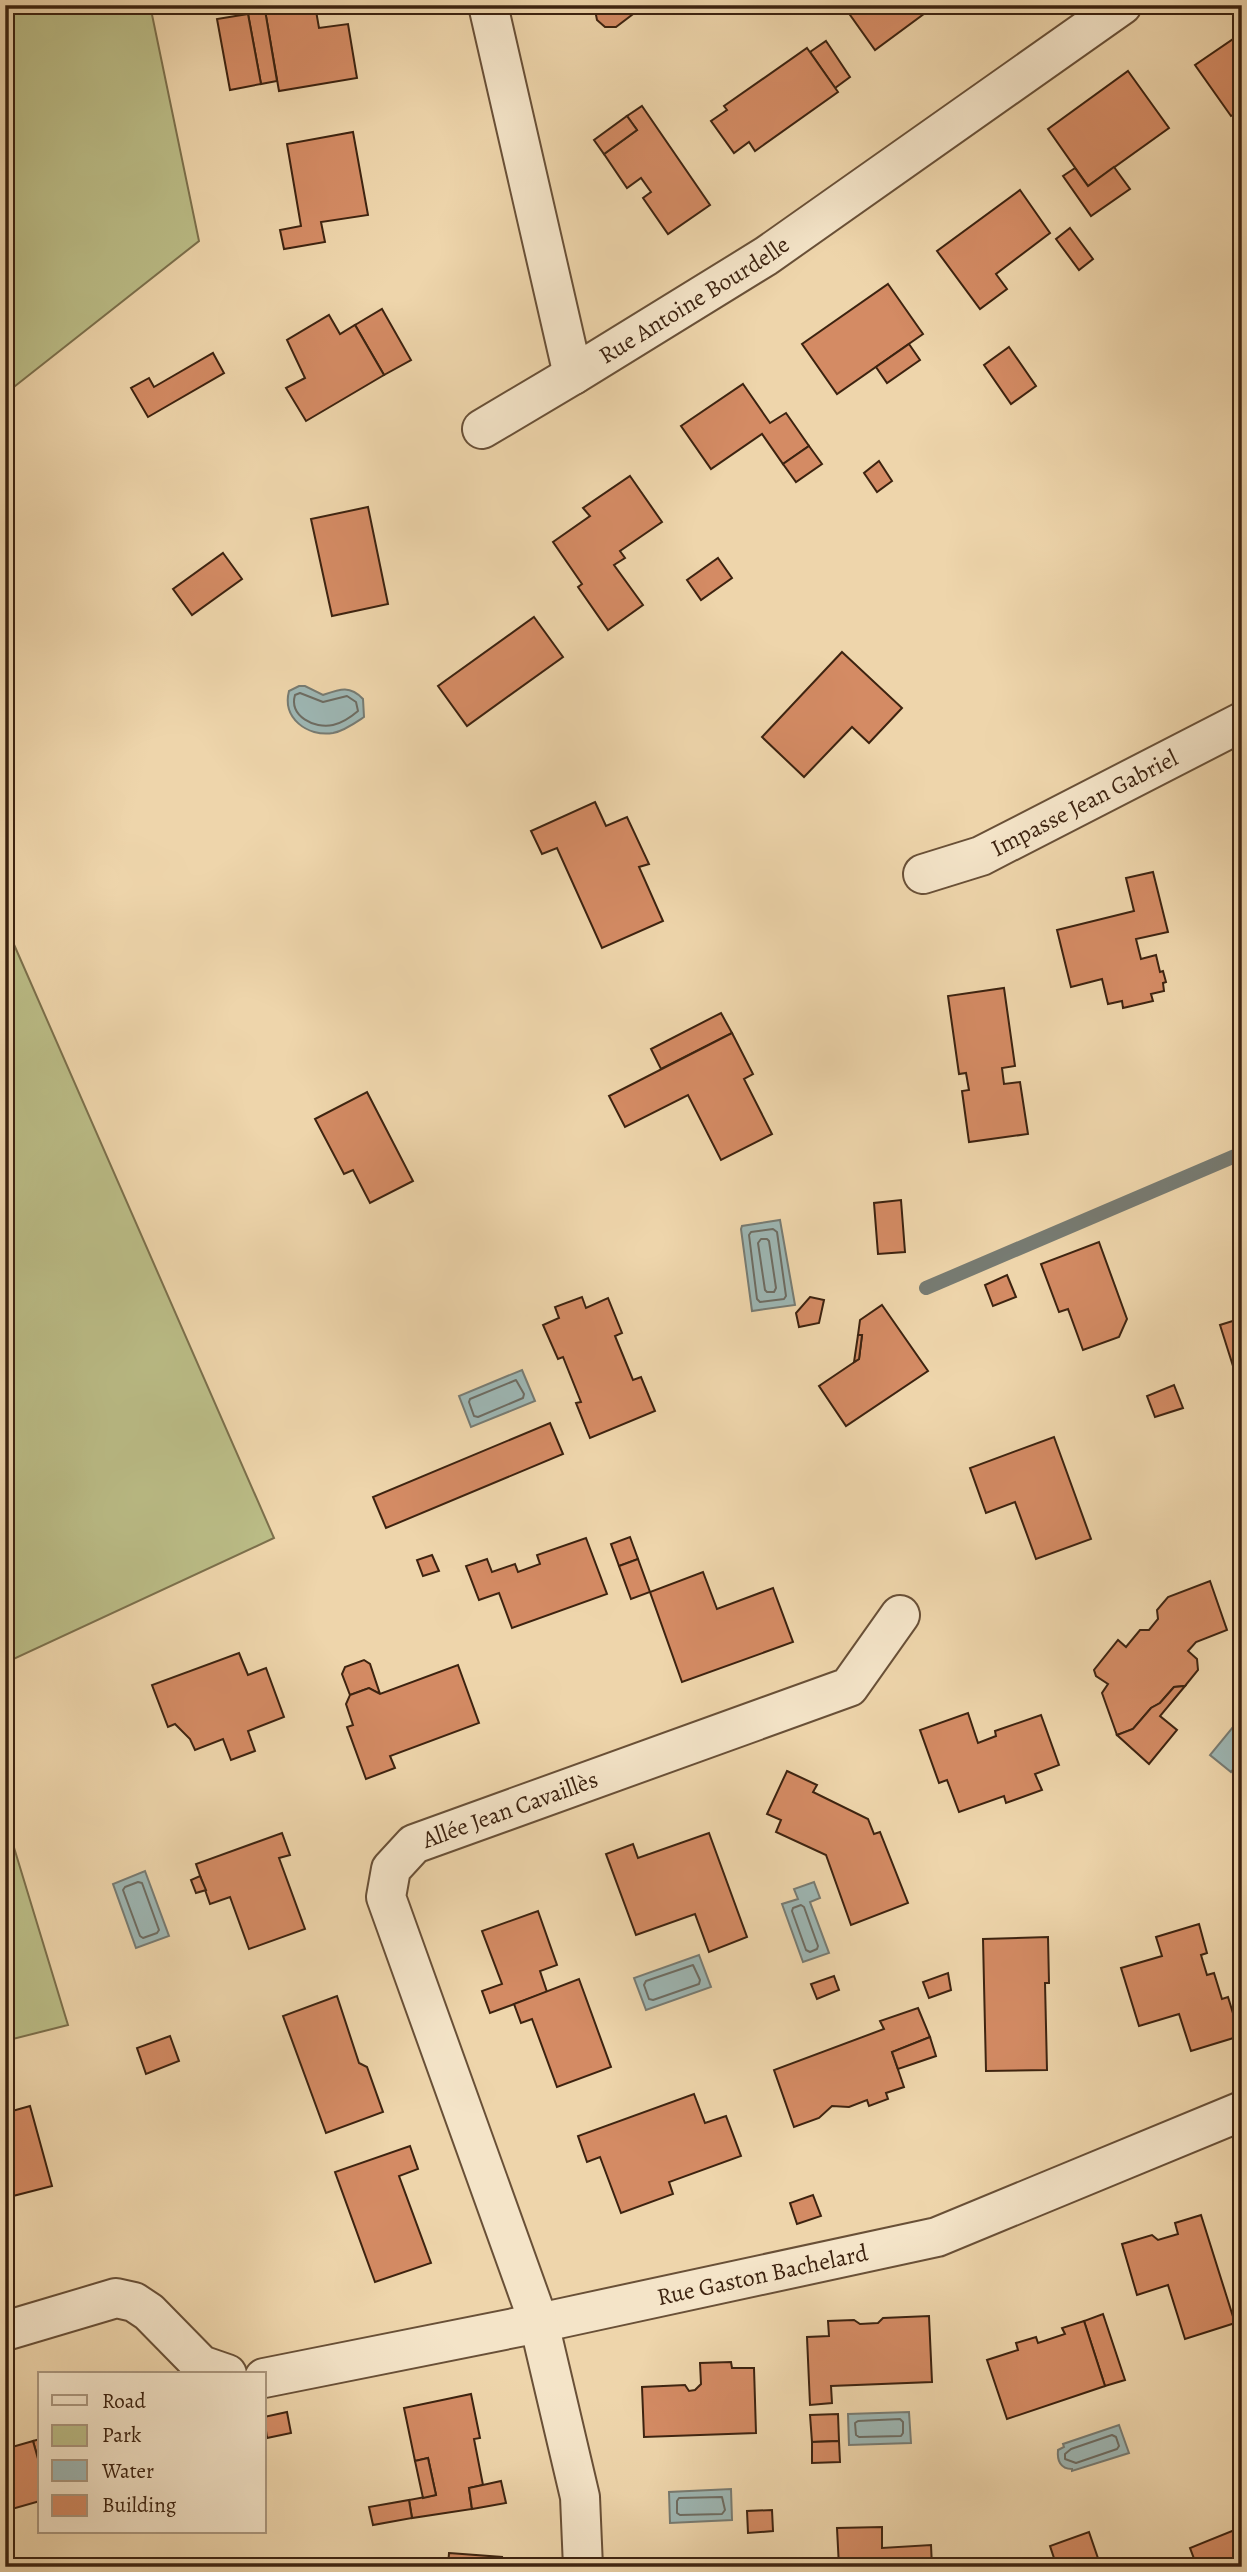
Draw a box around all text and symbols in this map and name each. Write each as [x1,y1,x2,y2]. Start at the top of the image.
street label: Rue Antoine Bourdelle [593,229,796,371]
street label: Impasse Jean Gabriel [986,742,1183,864]
street label: Allée Jean Cavaillès [417,1763,602,1856]
street label: Rue Gaston Bachelard [654,2236,871,2313]
legend [38,2372,266,2534]
text: Road [102,2387,146,2415]
text: Park [102,2421,142,2449]
text: Water [101,2457,154,2485]
text: Building [102,2491,177,2519]

